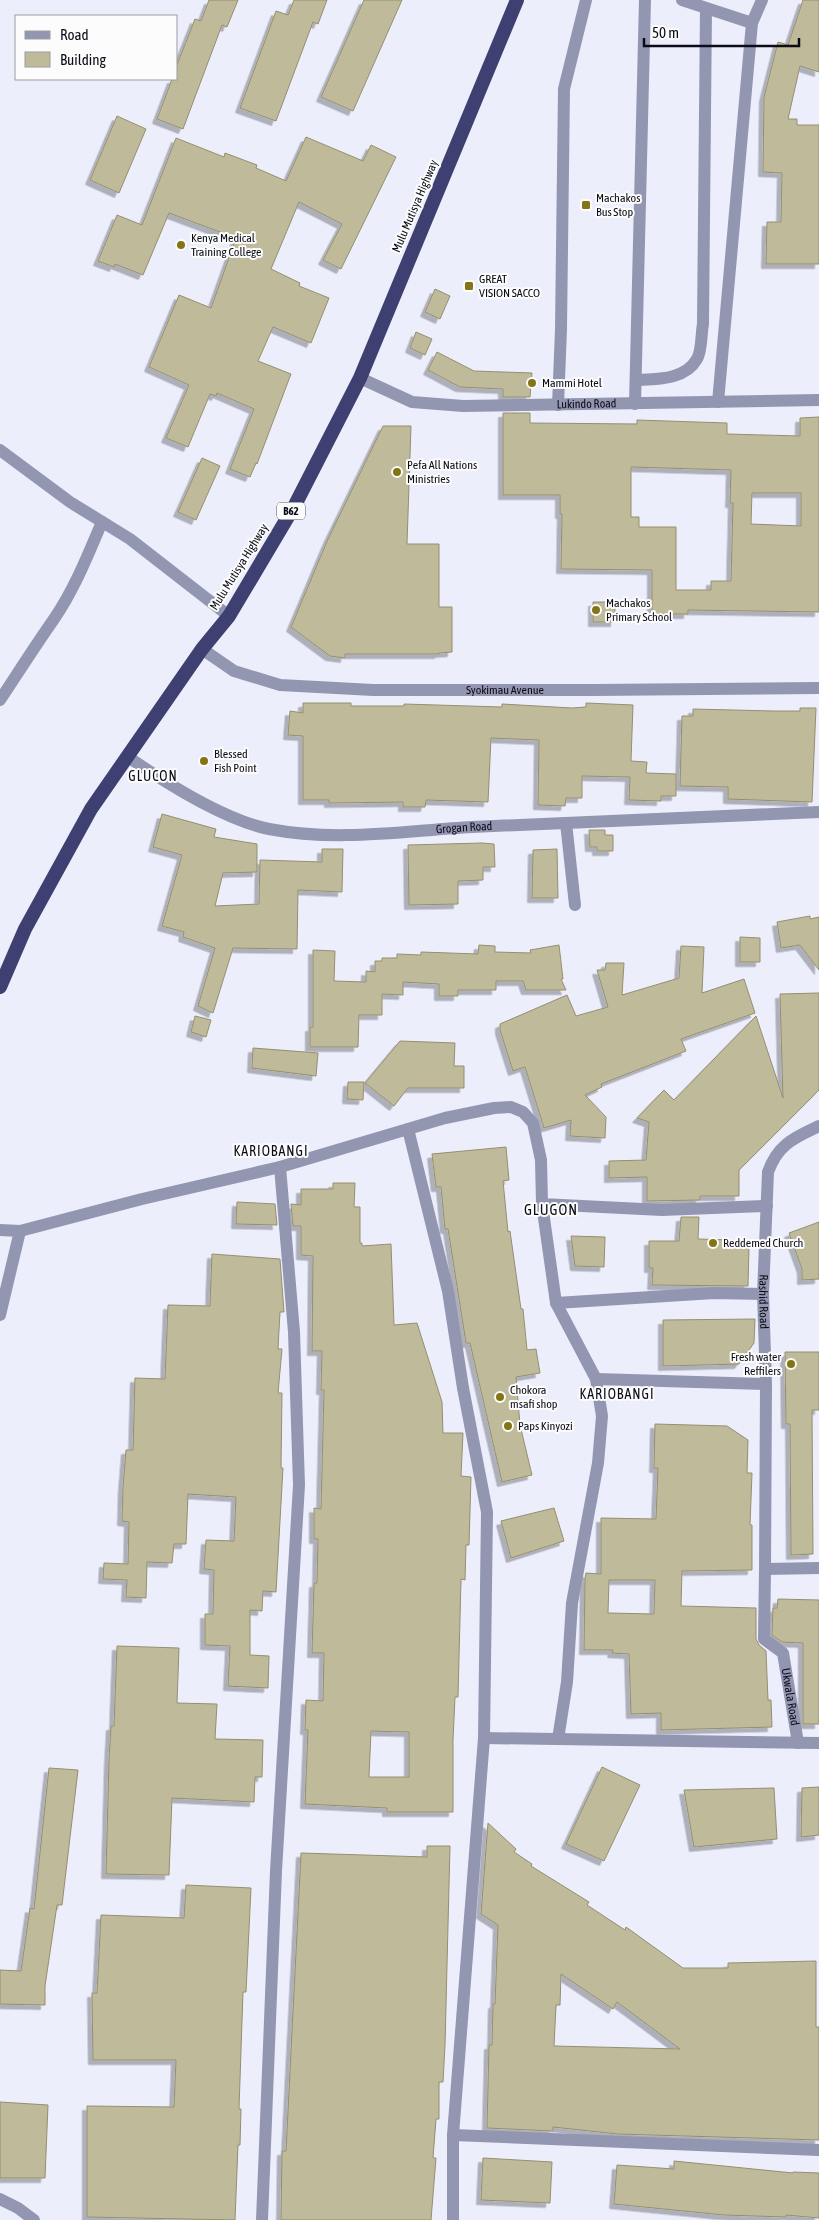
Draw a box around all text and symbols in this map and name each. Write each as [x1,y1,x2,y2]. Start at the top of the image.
legend [15,15,178,80]
scale bar [644,15,799,47]
text: 50 m [652,24,679,41]
text: Road [60,26,89,43]
text: Building [60,51,106,68]
street label: Mulu Mutisya Highway [389,158,441,254]
place label: Machakos Bus Stop [596,191,640,219]
marker: Machakos Bus Stop [580,199,592,211]
place label: Kenya Medical Training College [191,231,262,259]
marker: Kenya Medical Training College [175,239,187,251]
place label: GREAT VISION SACCO [479,272,540,300]
marker: GREAT VISION SACCO [463,280,475,292]
place label: Mammi Hotel [542,376,603,390]
marker: Mammi Hotel [526,377,538,389]
street label: Lukindo Road [556,396,617,411]
place label: Pefa All Nations Ministries [407,458,477,486]
marker: Pefa All Nations Ministries [391,466,403,478]
road number: B62 [277,502,305,520]
street label: Mulu Mutisya Highway [207,521,271,613]
place label: Machakos Primary School [606,596,673,624]
marker: Machakos Primary School [590,604,602,616]
street label: Syokimau Avenue [466,683,544,697]
place label: Blessed Fish Point [214,747,257,775]
marker: Blessed Fish Point [198,755,210,767]
district label: GLUCON [128,768,178,784]
street label: Grogan Road [435,819,493,837]
district label: KARIOBANGI [233,1143,309,1159]
district label: GLUGON [524,1201,578,1218]
place label: Reddemed Church [723,1236,803,1250]
marker: Reddemed Church [707,1237,719,1249]
street label: Rashid Road [756,1274,771,1329]
place label: Fresh water Reffilers [731,1350,781,1378]
marker: Fresh water Reffilers [785,1358,797,1370]
place label: Chokora msafi shop [510,1383,558,1411]
district label: KARIOBANGI [579,1386,655,1402]
marker: Chokora msafi shop [494,1391,506,1403]
place label: Paps Kinyozi [518,1419,573,1433]
marker: Paps Kinyozi [502,1420,514,1432]
street label: Ukwala Road [779,1667,802,1727]

